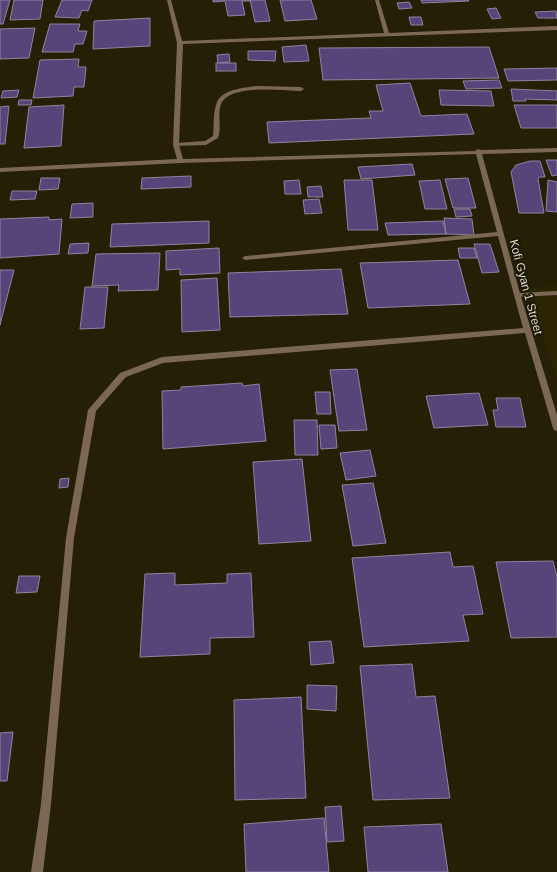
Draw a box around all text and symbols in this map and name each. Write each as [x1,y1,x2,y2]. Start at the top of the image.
street label: Kofi Gyan 1 Street [507,238,546,337]

